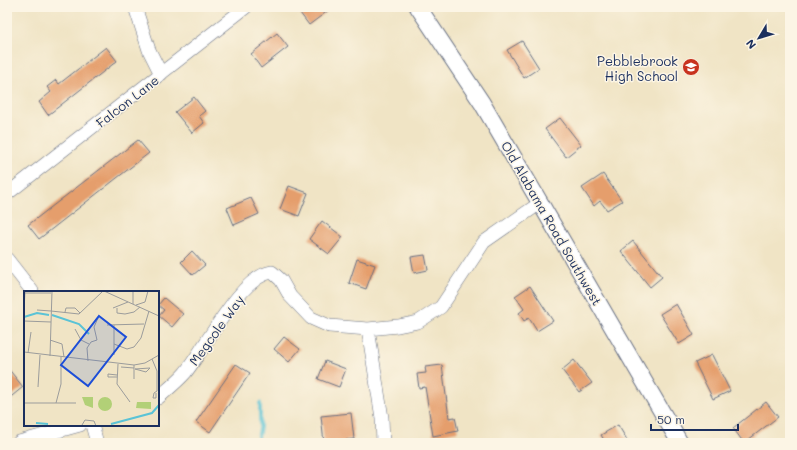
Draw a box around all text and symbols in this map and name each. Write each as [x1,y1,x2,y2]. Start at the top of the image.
north arrow [739,18,779,58]
text: N [742,37,759,52]
place label: Pebblebrook High School [597,52,678,84]
school or university icon: Pebblebrook High School [681,57,701,77]
street label: Falcon Lane [92,71,162,131]
street label: Old Alabama Road Southwest [498,138,606,309]
inset map [24,291,159,426]
street label: Megcole Way [185,291,247,369]
scale bar [651,406,738,432]
text: 50 m [657,411,685,427]

